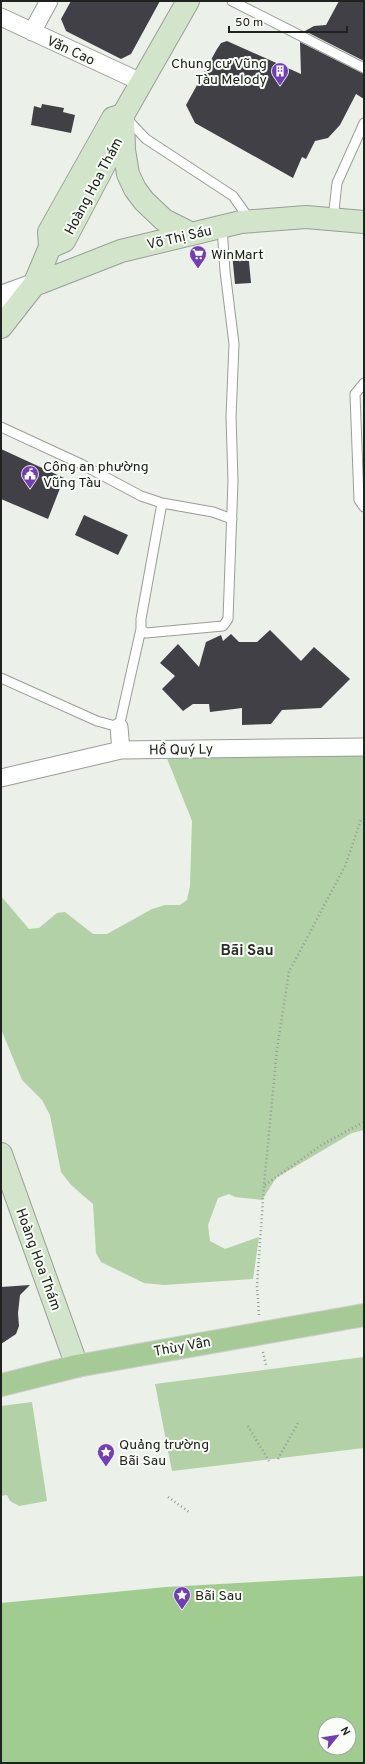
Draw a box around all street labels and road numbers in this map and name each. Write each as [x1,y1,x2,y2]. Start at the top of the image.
street label: Văn Cao [44,33,97,70]
street label: Hoàng Hoa Thám [62,135,127,238]
street label: Võ Thị Sáu [145,223,214,254]
street label: Hồ Quý Ly [149,741,213,760]
street label: Hoàng Hoa Thám [11,1206,64,1313]
street label: Thùy Vân [152,1334,212,1361]

